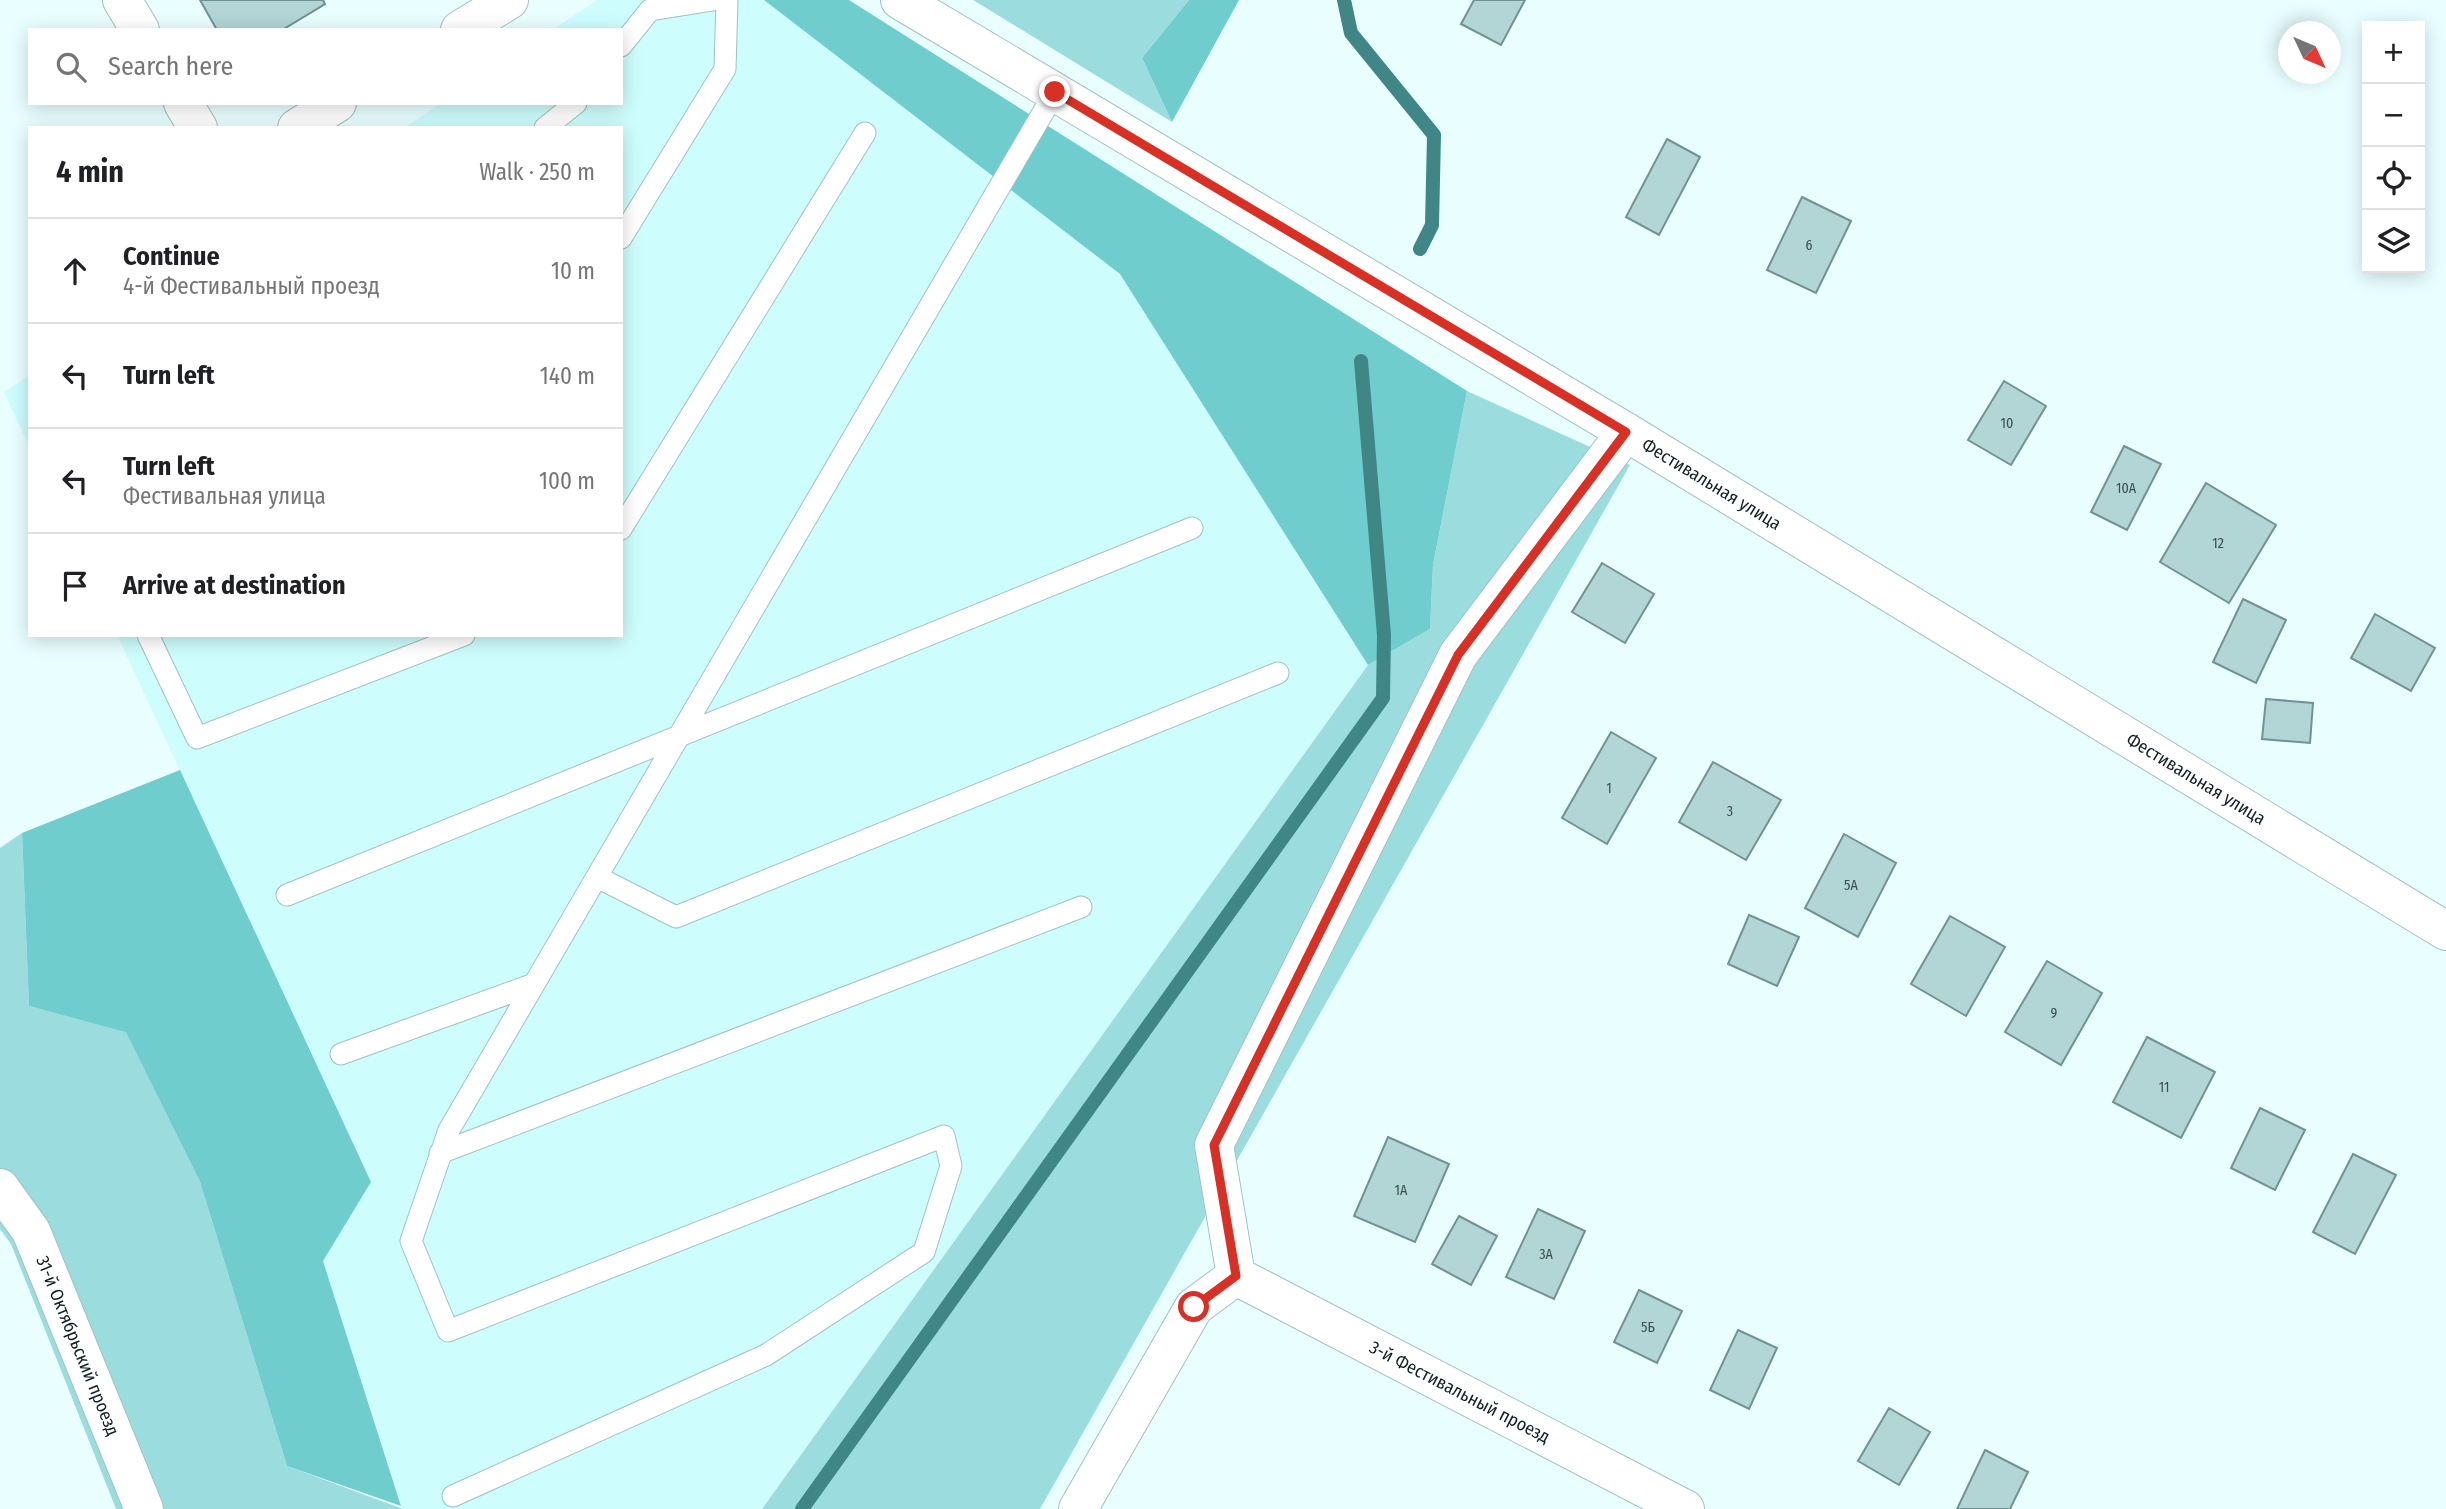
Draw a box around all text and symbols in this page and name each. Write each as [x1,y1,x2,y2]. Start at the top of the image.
north arrow [2278,21,2341,84]
map controls [2362,21,2425,273]
button: + [2362,21,2425,84]
search box [28,28,623,105]
icon: search [52,48,90,86]
text: Search here [108,51,233,82]
route end [1039,76,1070,107]
button: − [2362,84,2425,147]
button: locate [2362,147,2425,210]
text: 4 min [56,154,124,190]
text: Walk · 250 m [479,158,595,186]
button: layers [2362,210,2425,273]
house number: 6 [1806,237,1813,254]
text: Continue [123,241,220,272]
icon: ahead [56,252,94,290]
text: 10 m [551,257,595,285]
text: 4-й Фестивальный проезд [123,272,380,300]
icon: left [56,357,94,395]
text: Turn left [123,360,215,391]
text: 140 m [540,362,595,390]
house number: 10 [2001,415,2013,432]
street label: Фестивальная улица [1638,433,1785,535]
text: Turn left [123,451,215,482]
icon: left [56,462,94,500]
text: 100 m [539,467,595,495]
house number: 10А [2116,480,2137,497]
text: Фестивальная улица [123,482,326,510]
house number: 12 [2212,535,2224,552]
icon: arrive [56,567,94,605]
text: Arrive at destination [123,570,346,601]
street label: Фестивальная улица [2122,728,2270,830]
house number: 1 [1606,780,1612,797]
house number: 3 [1727,803,1733,820]
house number: 5А [1844,877,1859,894]
house number: 9 [2051,1005,2058,1022]
house number: 11 [2159,1079,2169,1096]
house number: 1А [1395,1182,1408,1199]
house number: 3А [1539,1246,1553,1263]
street label: 31-й Октябрьский проезд [31,1253,124,1439]
route start [1178,1291,1209,1322]
house number: 5Б [1641,1319,1655,1336]
street label: 3-й Фестивальный проезд [1366,1336,1554,1448]

